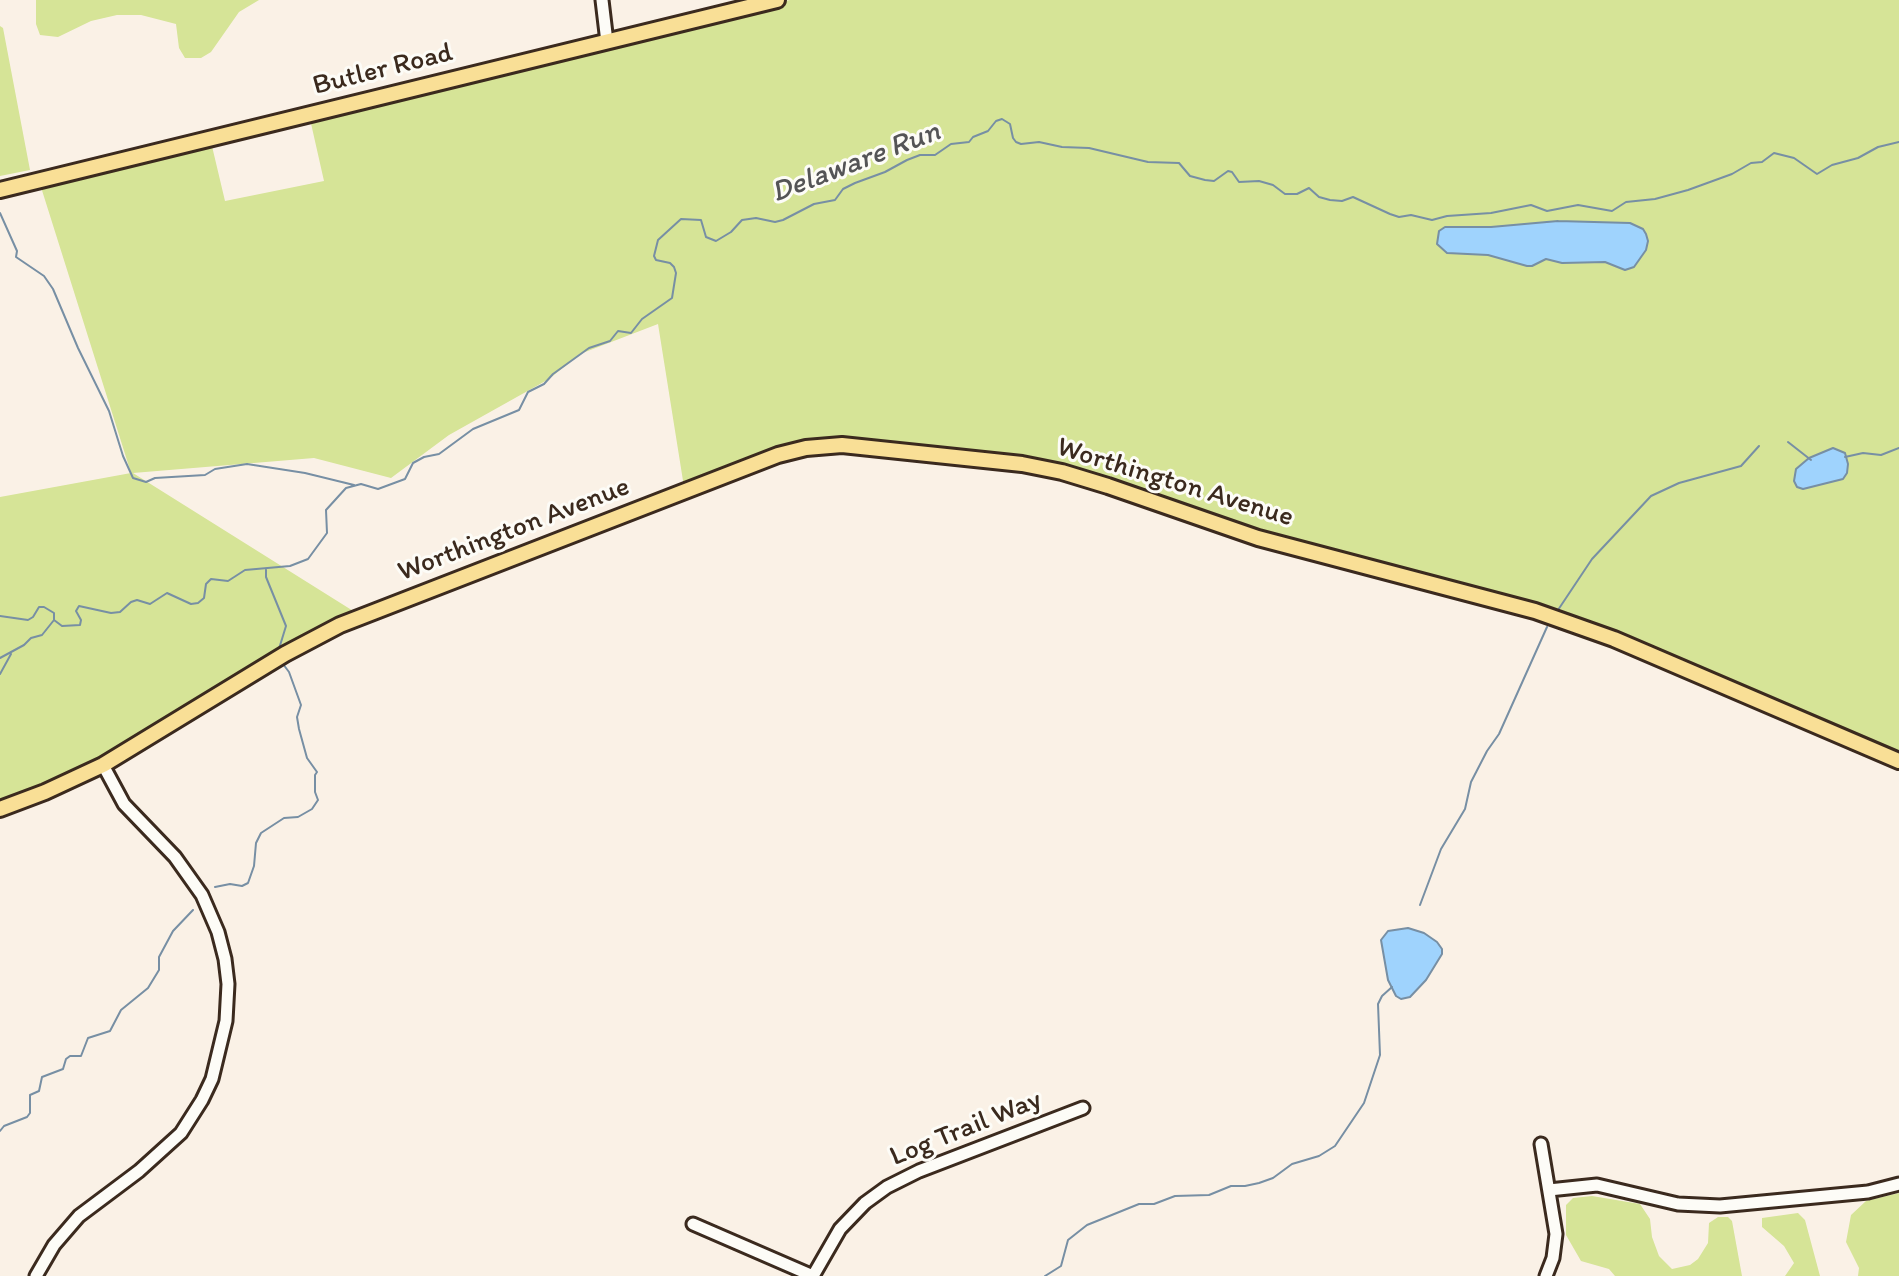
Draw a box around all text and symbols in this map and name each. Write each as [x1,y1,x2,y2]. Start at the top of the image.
street label: Butler Road [310,36,456,104]
water label: Delaware Run [766,114,946,212]
street label: Worthington Avenue [1053,431,1297,535]
street label: Worthington Avenue [393,470,635,590]
street label: Log Trail Way [885,1083,1047,1175]

